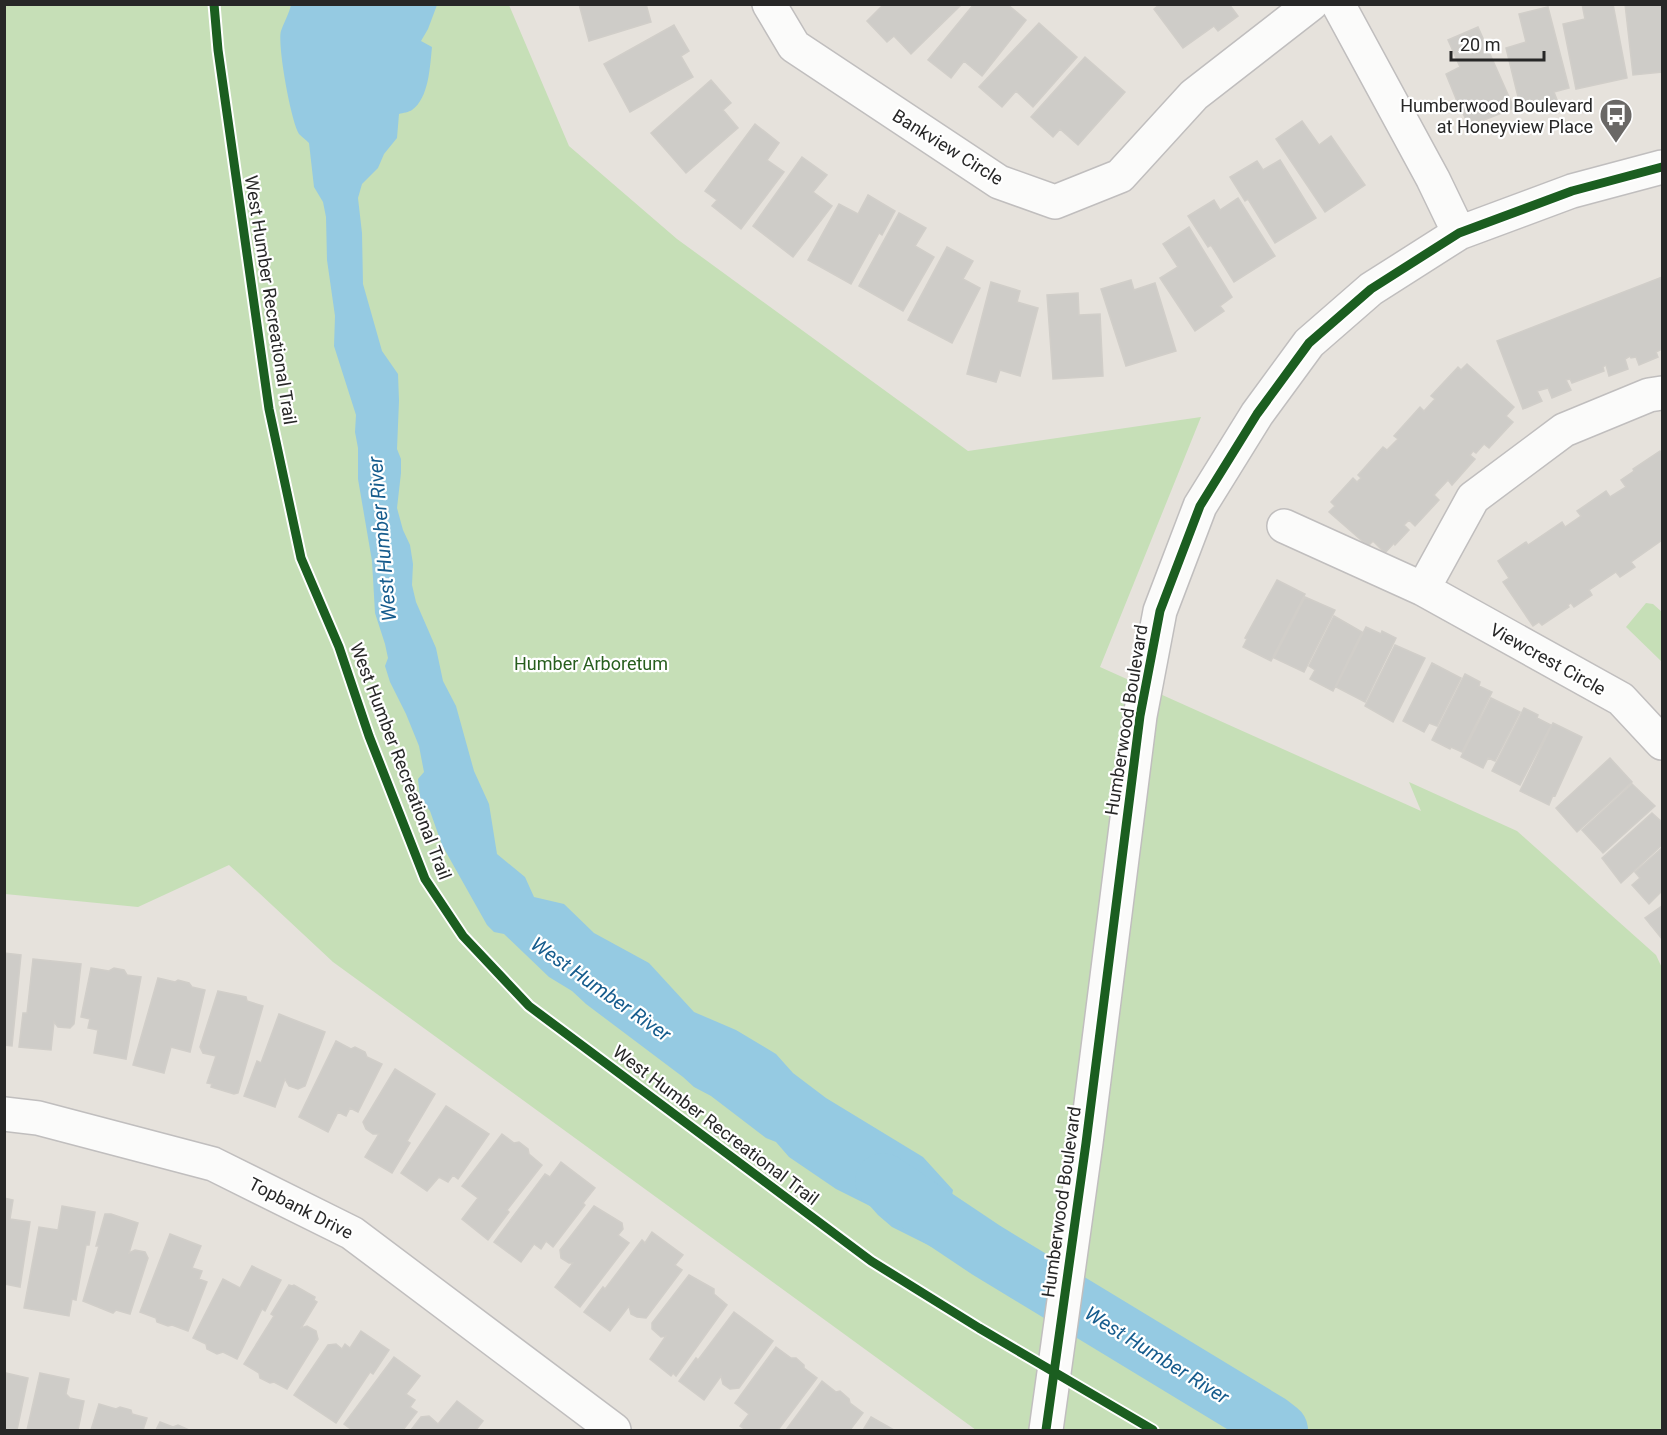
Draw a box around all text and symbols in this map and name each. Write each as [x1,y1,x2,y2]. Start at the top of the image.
scale bar [1451,24,1544,62]
text: 20 m [1460,34,1500,55]
place label: Humberwood Boulevard at Honeyview Place [1400,95,1593,137]
bus stop icon: Humberwood Boulevard at Honeyview Place [1598,97,1634,144]
street label: Bankview Circle [889,105,1007,189]
street label: West Humber Recreational Trail [241,174,301,426]
water label: West Humber River [363,454,401,622]
street label: Viewcrest Circle [1487,619,1609,699]
street label: Humberwood Boulevard [1101,623,1151,817]
street label: West Humber Recreational Trail [346,640,456,882]
park label: Humber Arboretum [514,653,668,674]
water label: West Humber River [526,932,677,1047]
street label: West Humber Recreational Trail [609,1041,823,1209]
street label: Humberwood Boulevard [1037,1105,1085,1299]
street label: Topbank Drive [245,1173,357,1243]
water label: West Humber River [1080,1301,1235,1410]

